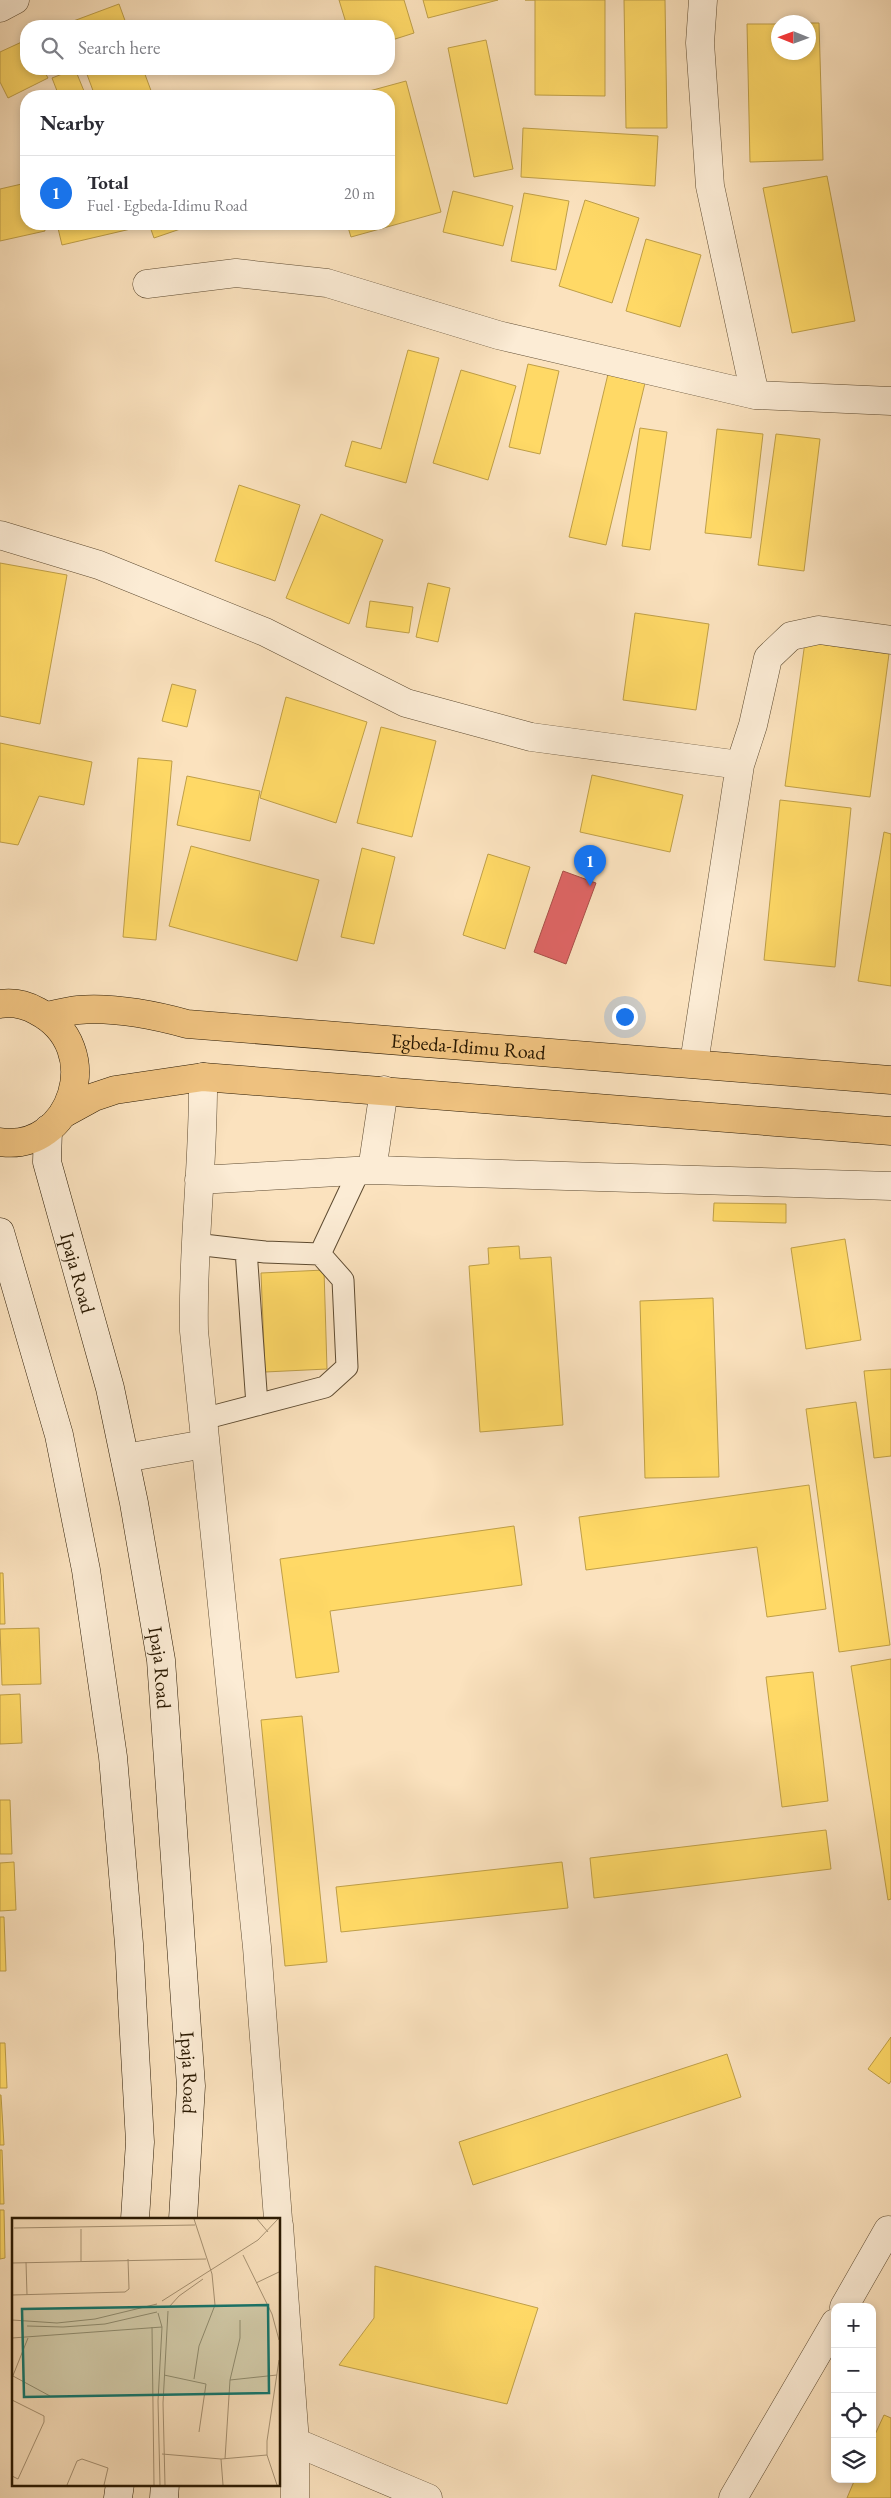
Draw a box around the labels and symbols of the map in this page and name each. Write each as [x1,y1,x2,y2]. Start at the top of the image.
north arrow [771,15,816,60]
pin: 1 [574,845,606,886]
your location [612,1004,638,1030]
street label: Egbeda-Idimu Road [390,1027,547,1066]
street label: Ipaja Road [54,1229,102,1317]
street label: Ipaja Road [142,1624,177,1711]
street label: Ipaja Road [174,2030,204,2116]
inset map [12,2218,280,2486]

